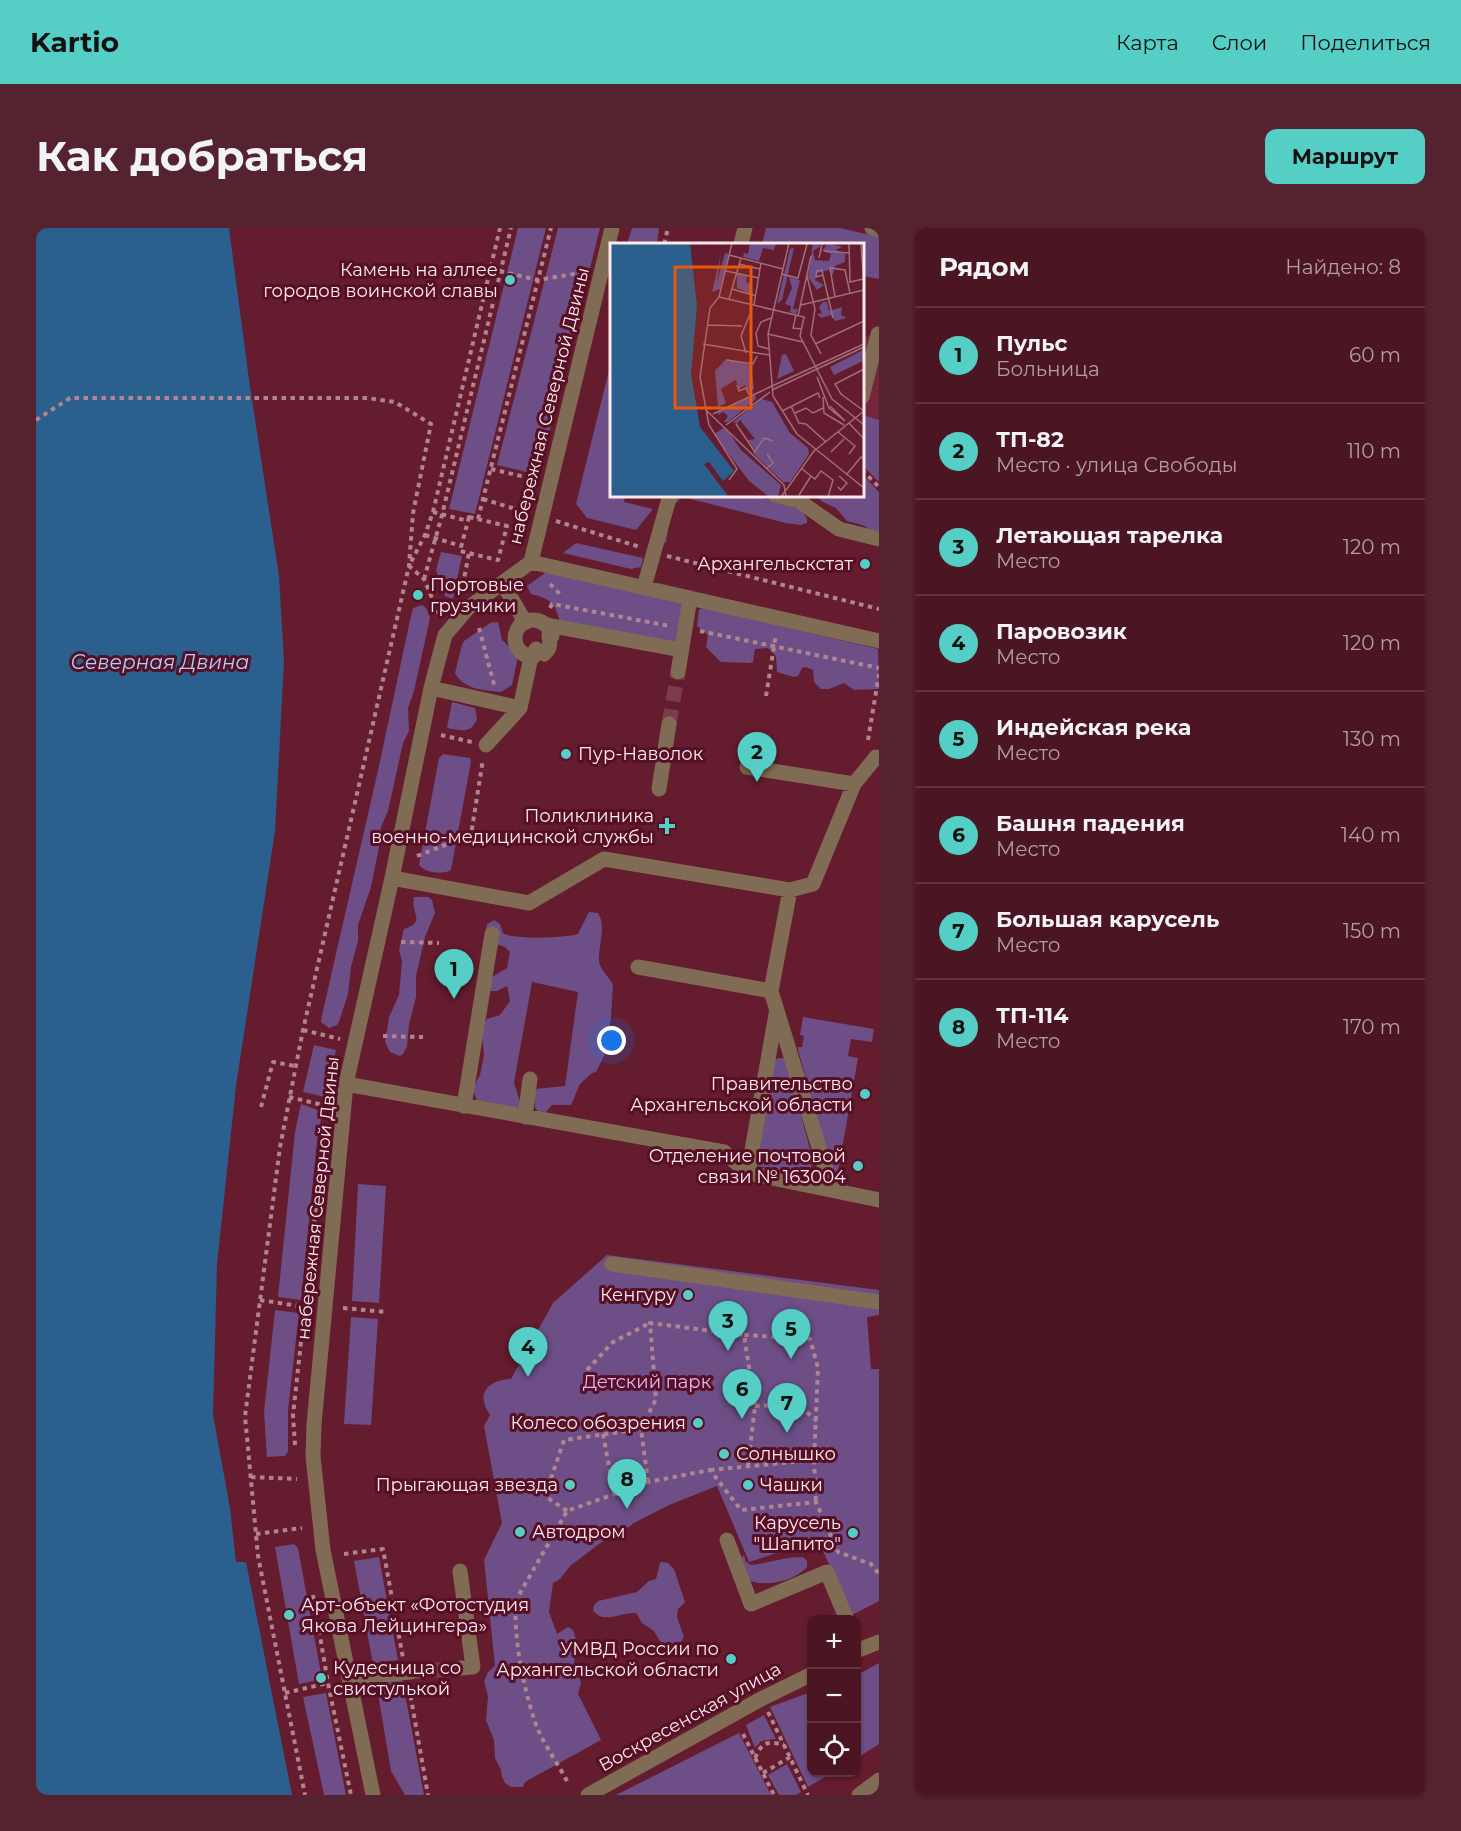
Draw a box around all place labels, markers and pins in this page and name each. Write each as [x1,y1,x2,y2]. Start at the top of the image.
place label: Камень на аллее городов воинской славы [263,259,498,302]
marker: Камень на аллее городов воинской славы [503,273,517,287]
place label: Архангельскстат [697,553,853,575]
marker: Архангельскстат [858,557,872,571]
place label: Портовые грузчики [430,574,524,617]
marker: Портовые грузчики [411,588,425,602]
pin: 2 [738,732,776,782]
place label: Пур-Наволок [578,743,704,765]
marker: Пур-Наволок [559,747,573,761]
place label: Поликлиника военно-медицинской службы [371,805,654,848]
marker: Поликлиника военно-медицинской службы [658,817,676,835]
pin: 1 [434,950,474,999]
place label: Правительство Архангельской области [630,1073,853,1116]
marker: Правительство Архангельской области [858,1087,872,1101]
place label: Отделение почтовой связи № 163004 [649,1145,846,1188]
marker: Отделение почтовой связи № 163004 [851,1159,865,1173]
place label: Кенгуру [600,1284,676,1306]
marker: Кенгуру [681,1288,695,1302]
pin: 3 [708,1302,748,1351]
pin: 5 [772,1310,810,1359]
pin: 4 [508,1328,548,1377]
pin: 6 [722,1370,762,1419]
pin: 7 [768,1384,807,1433]
place label: Колесо обозрения [511,1412,686,1434]
marker: Колесо обозрения [691,1416,705,1430]
place label: Солнышко [736,1443,836,1465]
marker: Солнышко [717,1447,731,1461]
pin: 8 [608,1460,646,1509]
place label: Прыгающая звезда [376,1474,558,1496]
place label: Чашки [760,1474,823,1496]
marker: Прыгающая звезда [563,1478,577,1492]
marker: Чашки [741,1478,755,1492]
place label: Карусель "Шапито" [754,1512,841,1555]
place label: Автодром [532,1521,626,1543]
marker: Автодром [513,1525,527,1539]
marker: Карусель "Шапито" [846,1526,860,1540]
place label: Арт-объект «Фотостудия Якова Лейцингера» [301,1594,529,1637]
marker: Арт-объект «Фотостудия Якова Лейцингера» [282,1608,296,1622]
place label: УМВД России по Архангельской области [496,1638,719,1681]
marker: УМВД России по Архангельской области [724,1652,738,1666]
place label: Кудесница со свистулькой [333,1657,461,1700]
marker: Кудесница со свистулькой [314,1671,328,1685]

